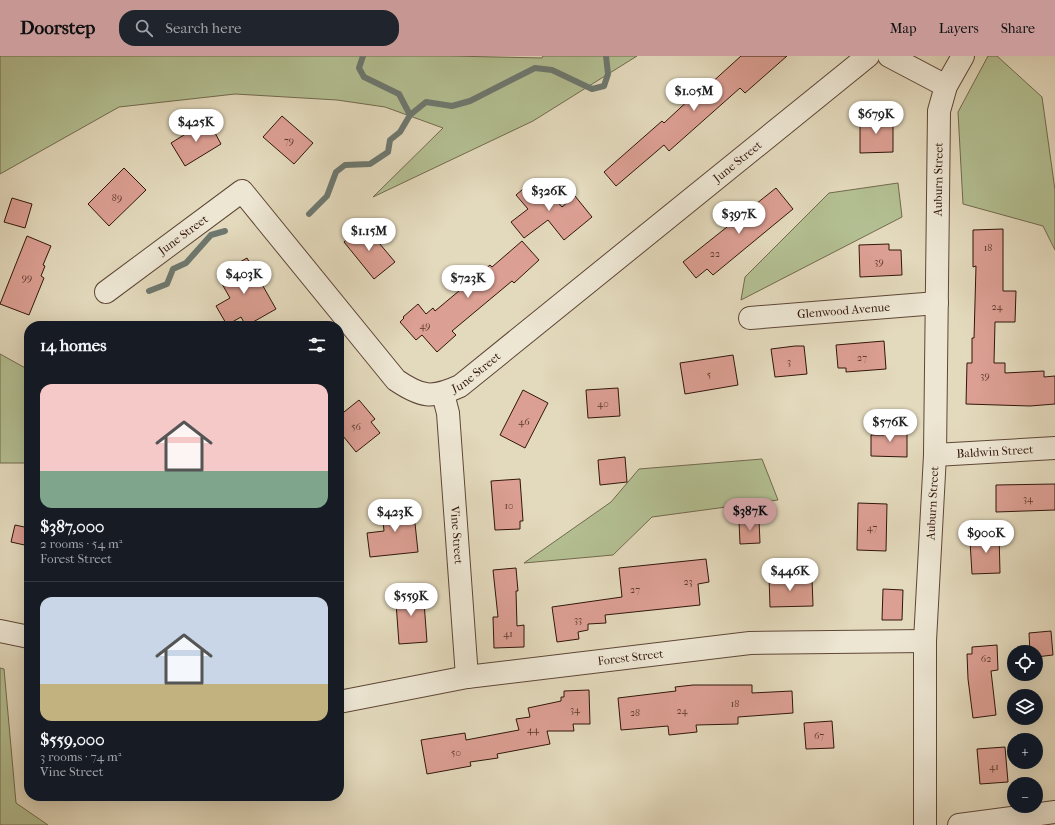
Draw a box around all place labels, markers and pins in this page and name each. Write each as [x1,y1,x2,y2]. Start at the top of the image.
pin: $1.05M [661,78,727,112]
pin: $679K [848,101,904,135]
pin: $425K [168,109,224,143]
pin: $326K [521,178,577,212]
pin: $397K [711,201,767,235]
pin: $1.15M [336,218,402,252]
pin: $403K [216,261,272,295]
pin: $723K [440,265,496,299]
pin: $576K [862,409,918,443]
pin: $387K [722,498,778,532]
pin: $423K [367,499,423,533]
pin: $900K [958,520,1014,554]
pin: $446K [762,558,818,592]
pin: $559K [383,583,439,617]

